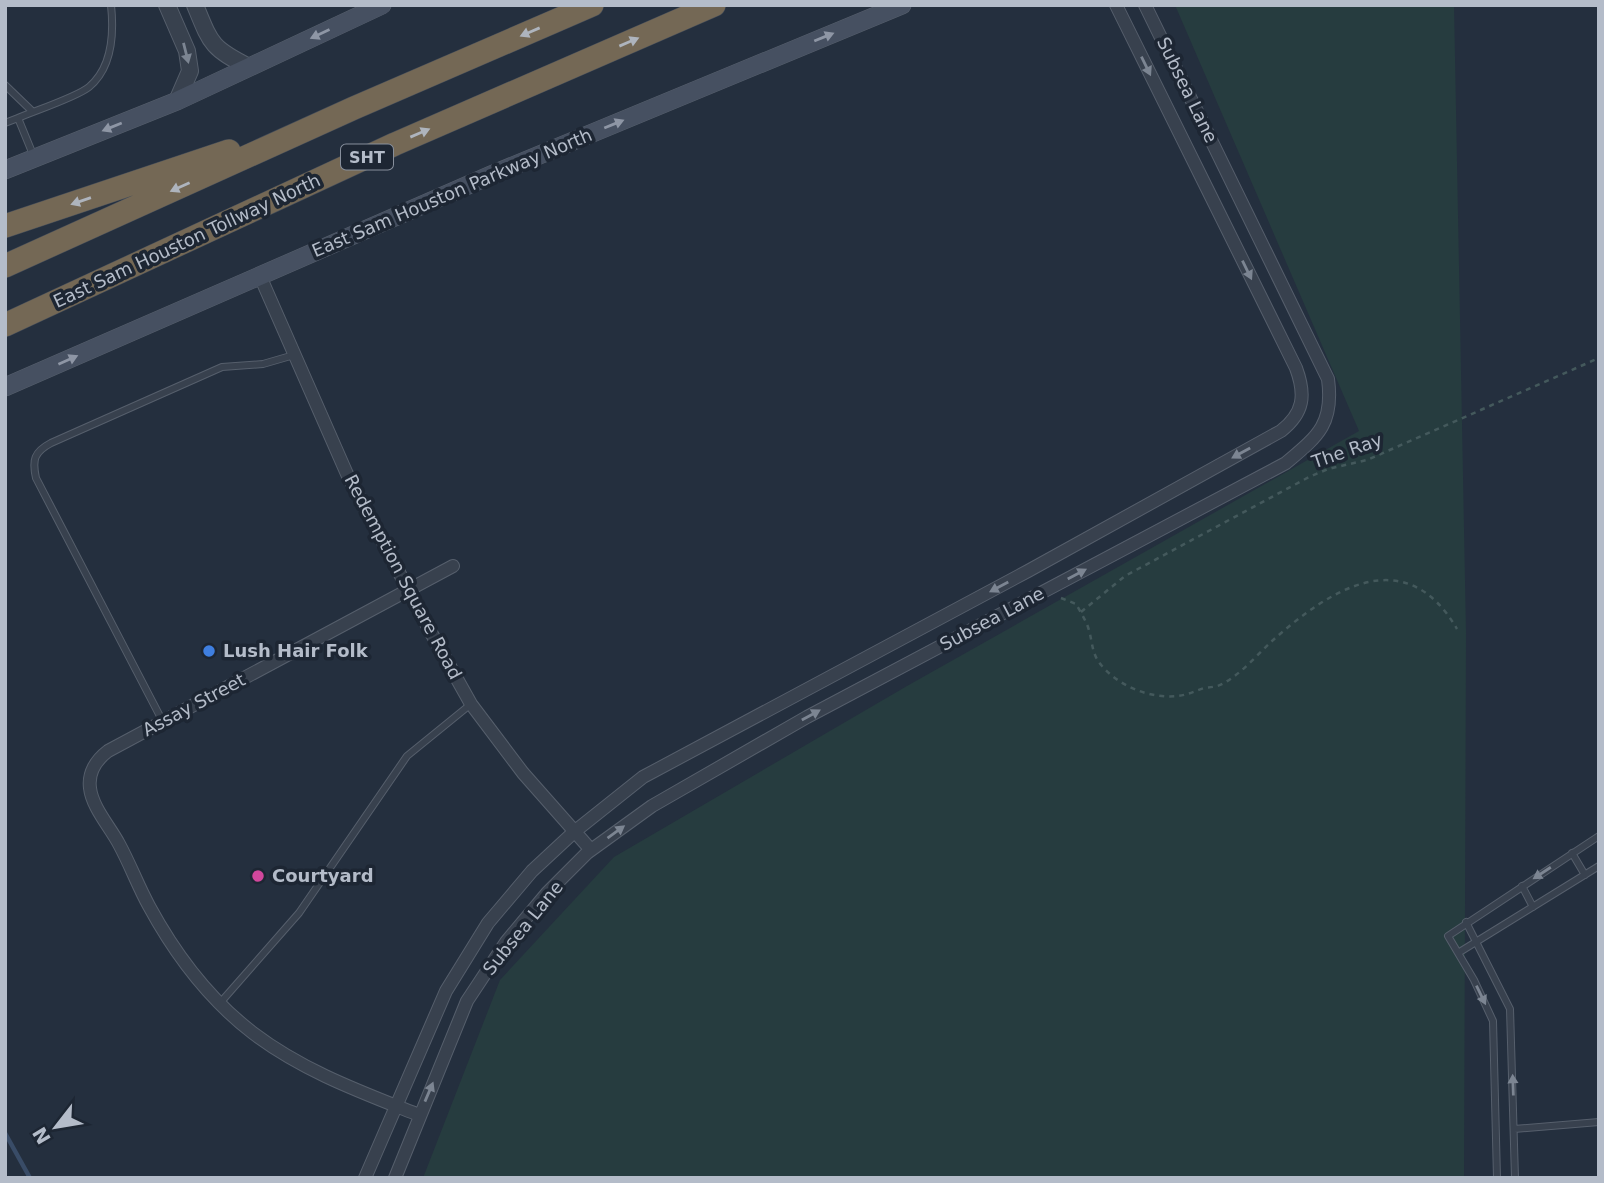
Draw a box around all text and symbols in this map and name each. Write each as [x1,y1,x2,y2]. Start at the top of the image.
one-way arrow [519,27,540,38]
one-way arrow [310,28,330,40]
one-way arrow [814,32,835,43]
street label: Subsea Lane [1153,33,1222,146]
one-way arrow [618,37,639,48]
one-way arrow [181,42,192,64]
one-way arrow [1141,56,1152,76]
one-way arrow [604,119,625,130]
one-way arrow [101,122,122,133]
street label: East Sam Houston Parkway North [309,124,595,261]
one-way arrow [410,127,430,139]
road number: SHT [341,144,393,169]
street label: East Sam Houston Tollway North [50,169,324,312]
one-way arrow [170,182,191,193]
one-way arrow [70,196,91,207]
one-way arrow [1242,260,1253,280]
one-way arrow [58,354,78,366]
street label: The Ray [1308,429,1385,473]
one-way arrow [1231,447,1250,459]
street label: Redemption Square Road [340,471,466,683]
one-way arrow [1067,568,1087,579]
one-way arrow [989,581,1008,593]
street label: Subsea Lane [936,582,1047,655]
place label: Lush Hair Folk [223,640,369,661]
marker: Lush Hair Folk [201,643,217,659]
street label: Assay Street [139,669,249,740]
one-way arrow [802,709,821,721]
one-way arrow [607,825,625,839]
place label: Courtyard [272,865,374,886]
one-way arrow [1532,866,1551,879]
marker: Courtyard [250,868,266,884]
street label: Subsea Lane [478,876,567,979]
one-way arrow [1475,985,1486,1005]
one-way arrow [1507,1074,1518,1096]
one-way arrow [424,1081,435,1102]
north arrow [21,1092,91,1162]
text: N [28,1123,55,1148]

